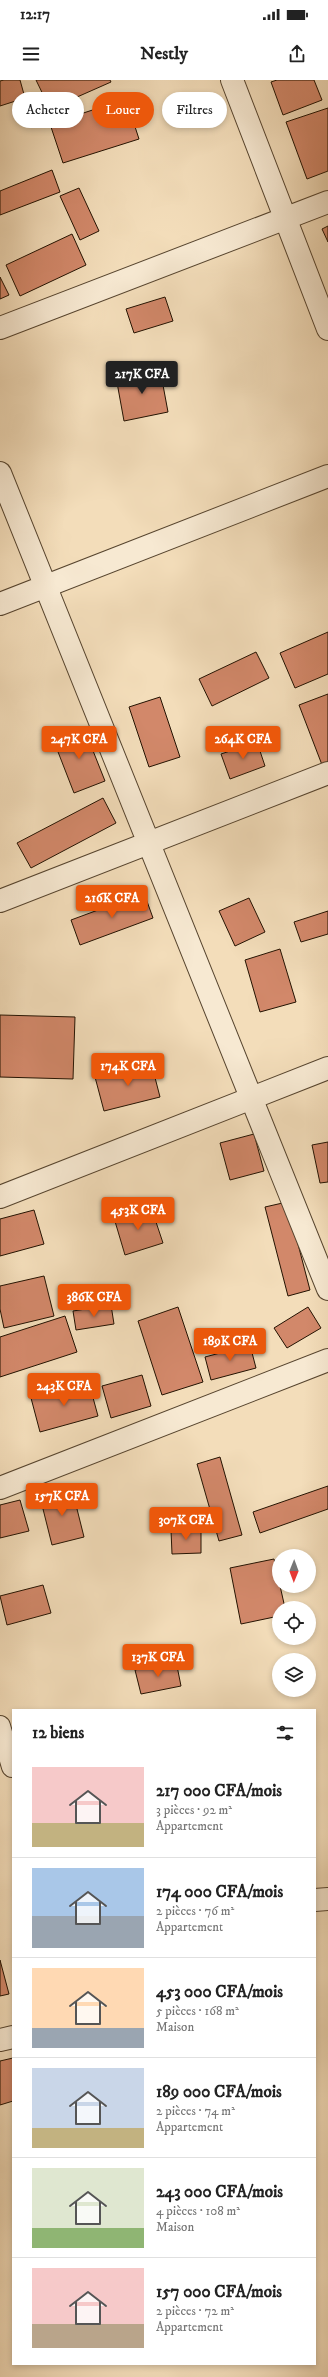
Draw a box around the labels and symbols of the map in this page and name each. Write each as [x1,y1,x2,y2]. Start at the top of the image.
pin: 217K CFA [101,361,183,395]
pin: 247K CFA [38,726,120,760]
pin: 264K CFA [202,726,284,760]
pin: 216K CFA [71,885,153,919]
pin: 174K CFA [87,1053,169,1087]
pin: 453K CFA [97,1197,179,1231]
pin: 386K CFA [53,1284,135,1318]
pin: 189K CFA [189,1328,271,1362]
pin: 243K CFA [23,1373,105,1407]
pin: 157K CFA [21,1483,103,1517]
pin: 307K CFA [145,1507,227,1541]
north arrow [272,1549,316,1593]
pin: 137K CFA [117,1644,199,1678]

